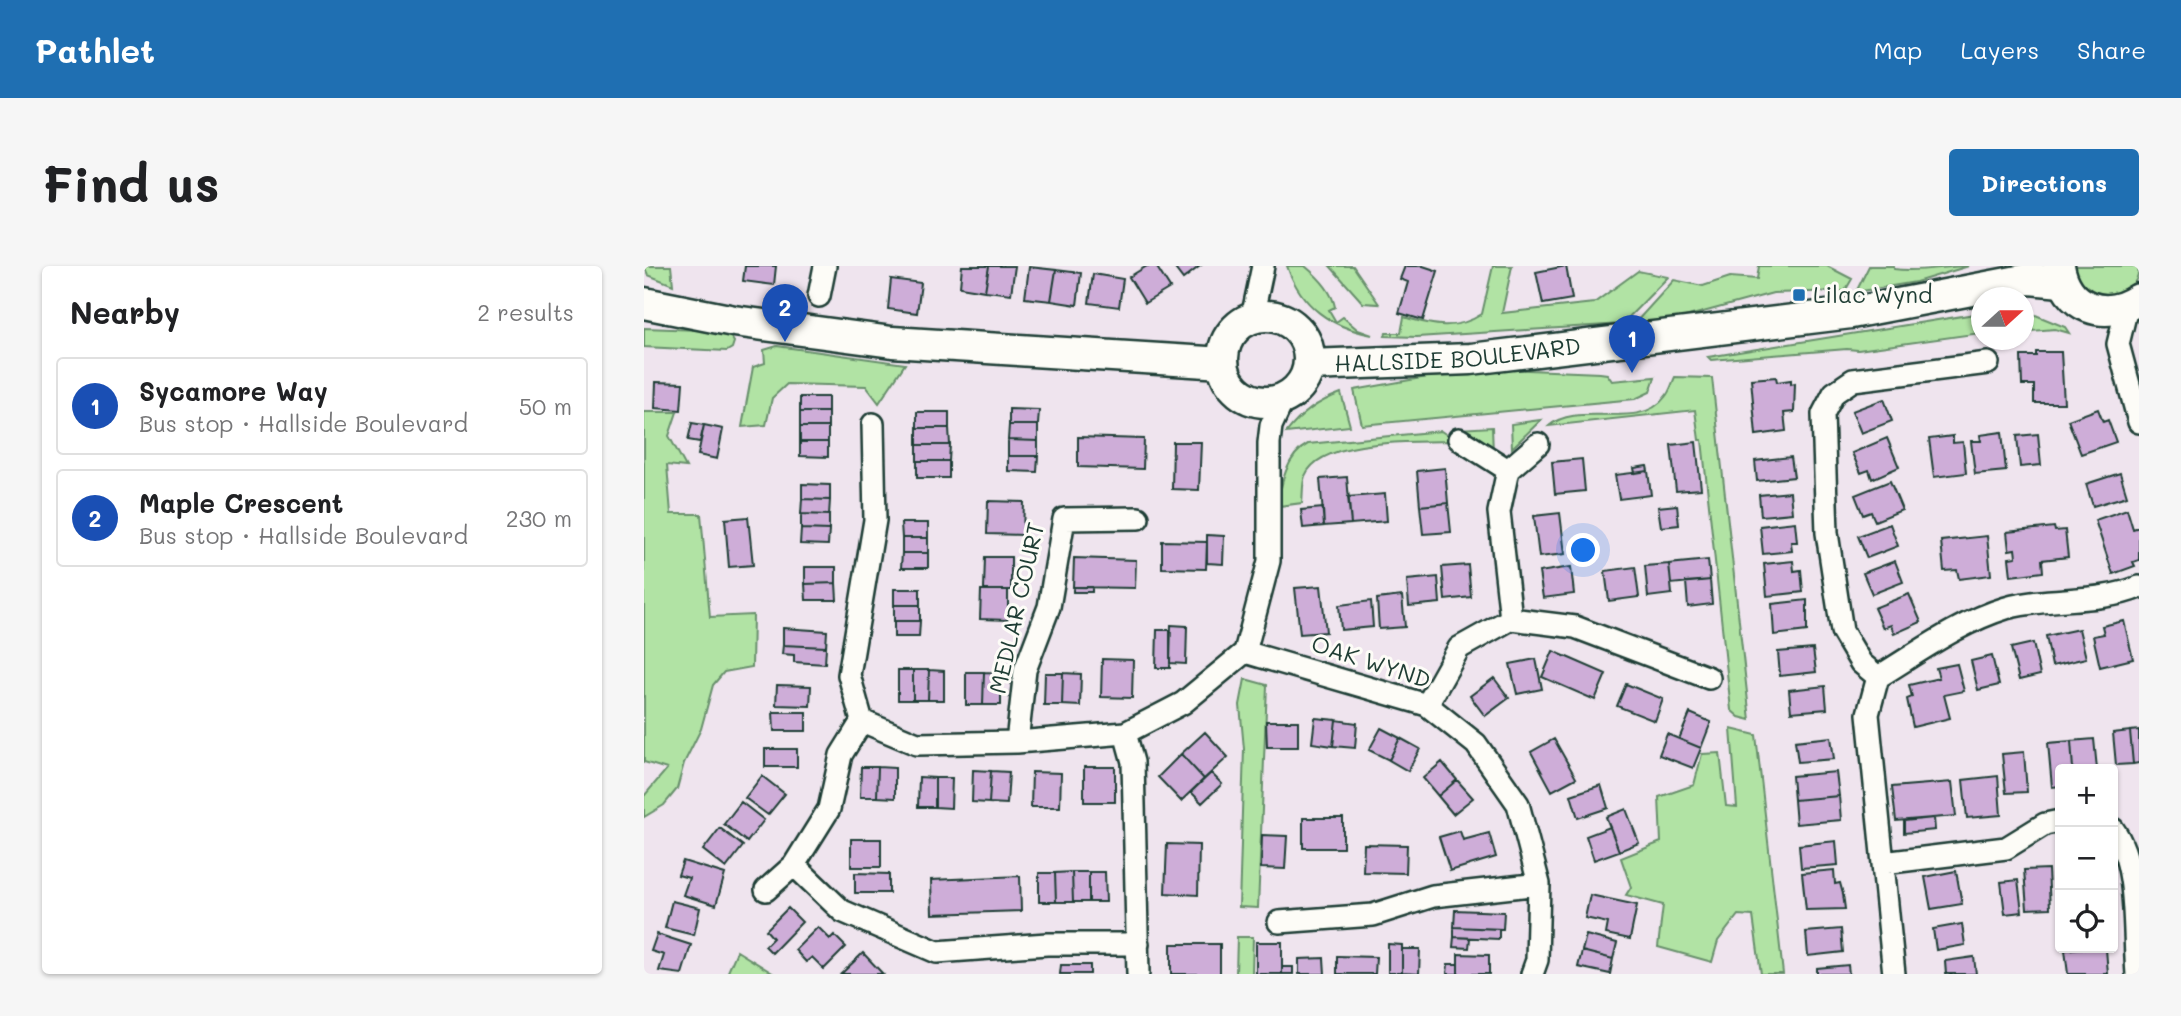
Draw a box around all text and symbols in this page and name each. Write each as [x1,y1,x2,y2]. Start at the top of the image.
text: Pathlet [35,28,155,71]
text: Map [1874,34,1922,65]
text: Layers [1960,34,2039,65]
text: Share [2077,34,2146,65]
button: Directions [1949,149,2139,216]
text: Find us [42,151,220,214]
place label: Lilac Wynd [1813,279,1933,309]
pin: 2 [762,284,808,342]
marker: Lilac Wynd [1791,287,1807,303]
north arrow [1971,287,2034,350]
text: Nearby [70,292,180,332]
text: 2 results [477,297,574,327]
pin: 1 [1609,315,1655,373]
street label: HALLSIDE BOULEVARD [1334,330,1582,378]
text: Sycamore Way [139,374,328,408]
text: 1 [90,391,100,421]
text: 50 m [519,391,572,421]
text: Bus stop · Hallside Boulevard [139,408,468,438]
text: Maple Crescent [139,486,343,520]
text: 2 [89,503,101,533]
text: 230 m [506,503,572,533]
street label: MEDLAR COURT [982,519,1050,696]
text: Bus stop · Hallside Boulevard [139,520,468,550]
your location [1566,533,1600,567]
street label: OAK WYND [1308,628,1435,694]
map controls [2055,764,2118,953]
button: + [2055,764,2118,827]
button: − [2055,827,2118,890]
button: locate [2055,890,2118,953]

